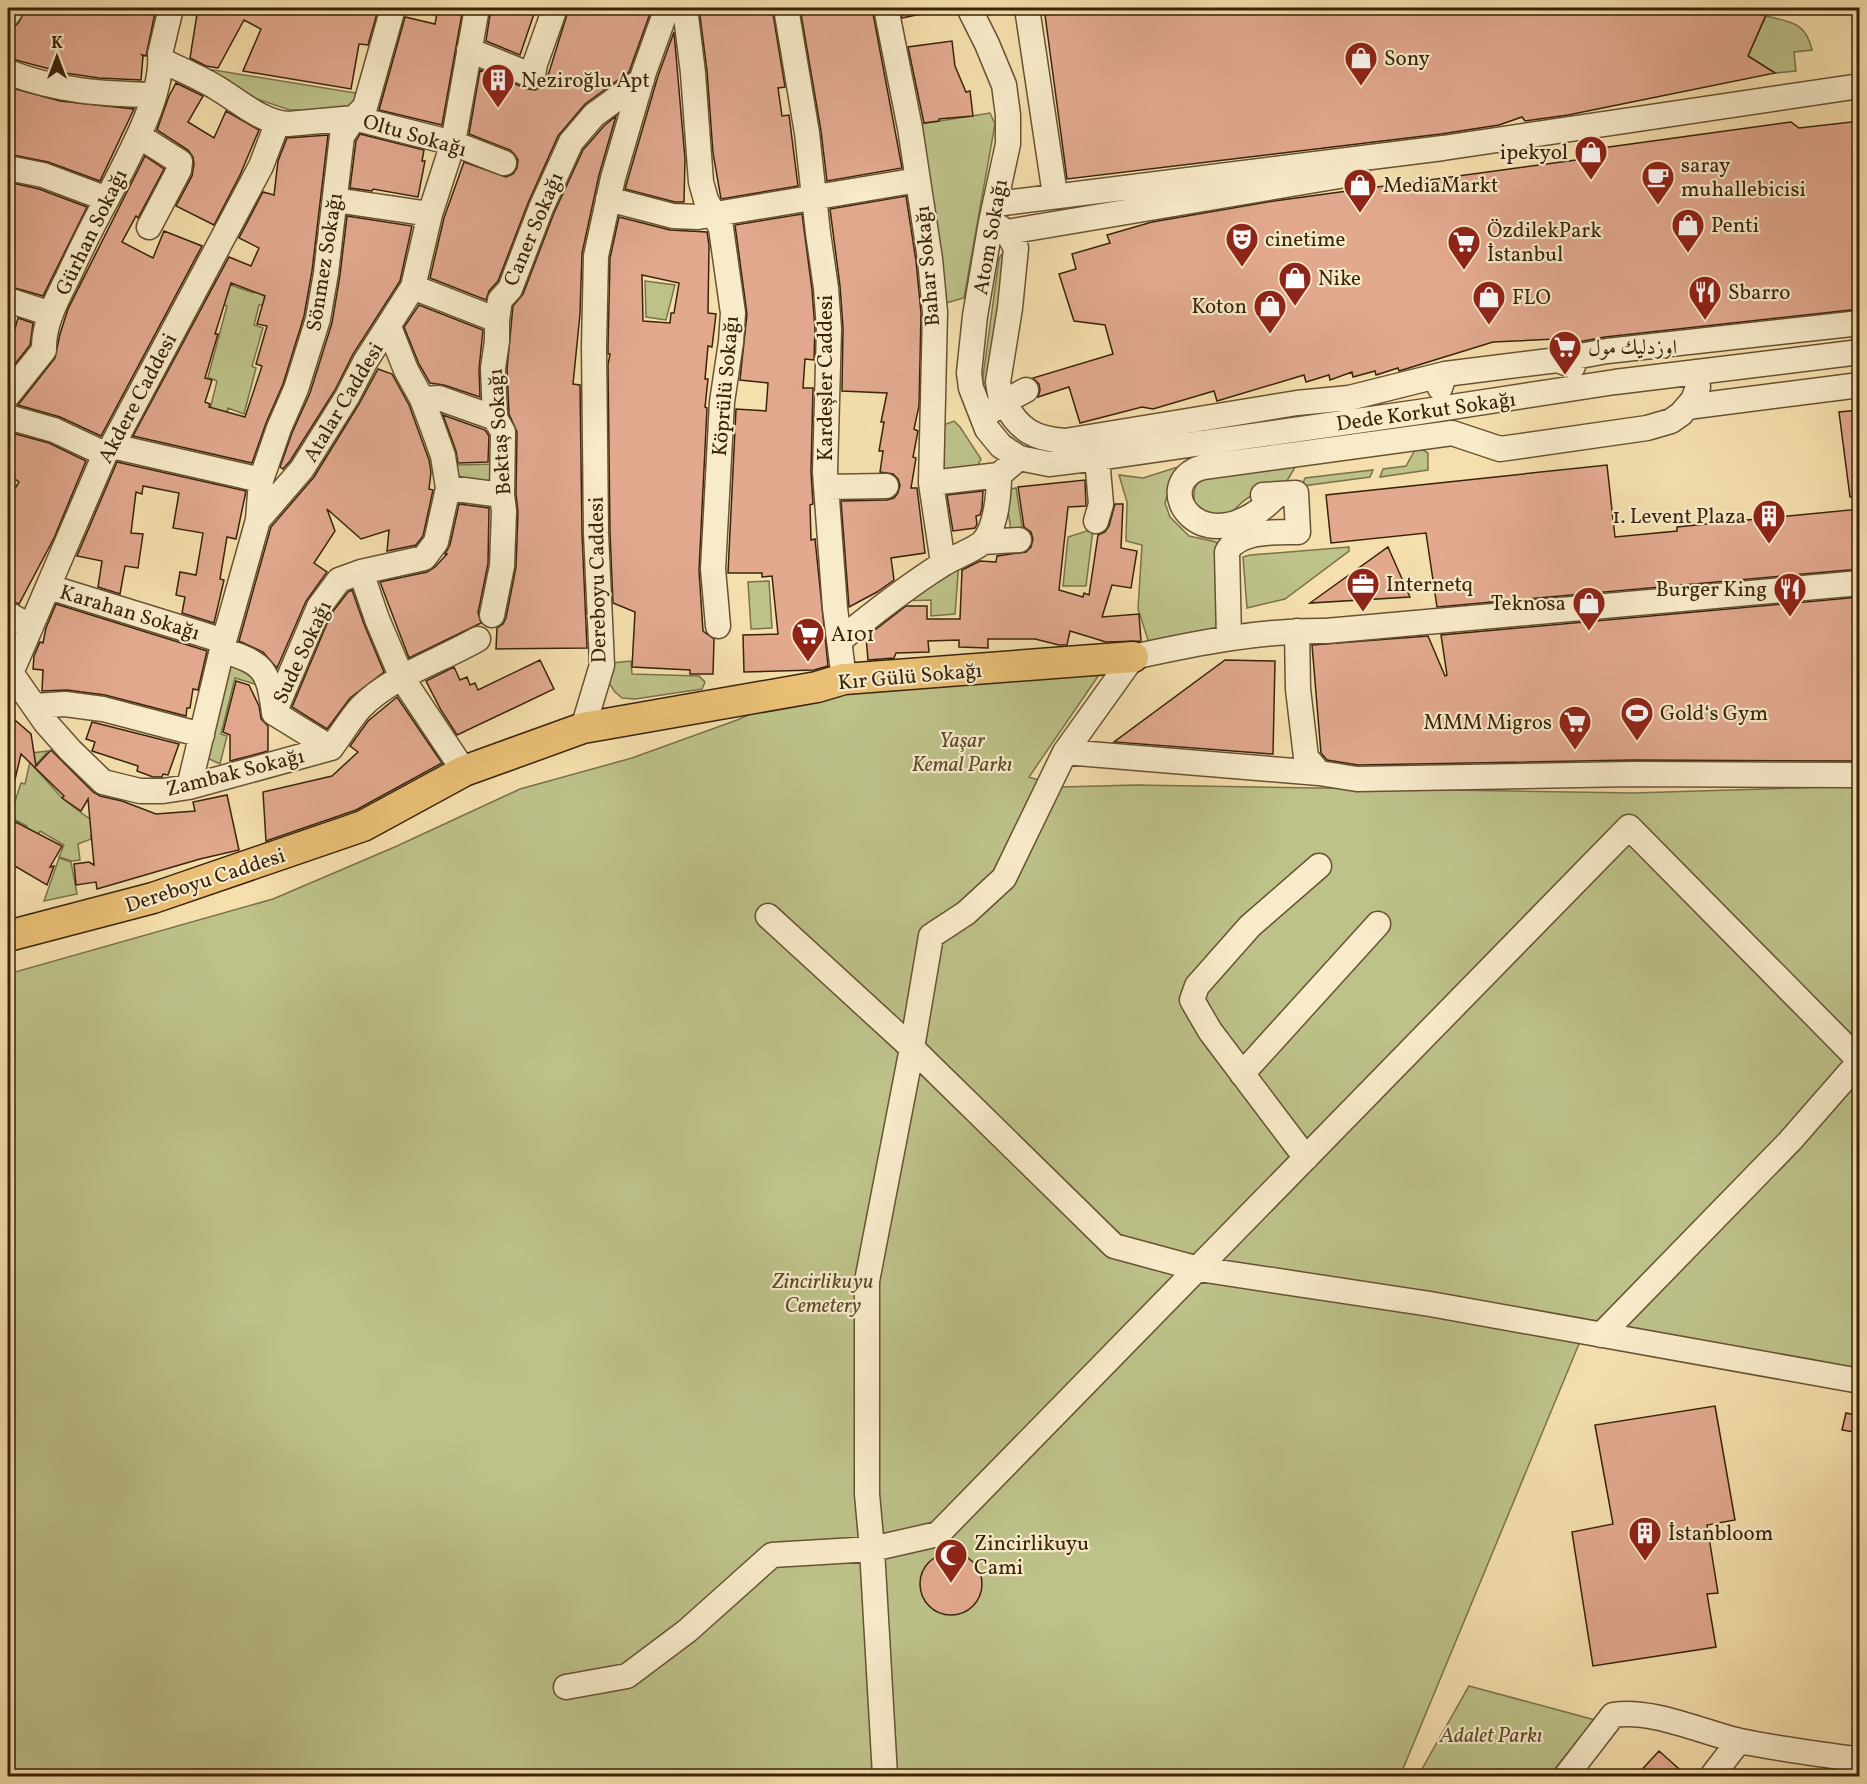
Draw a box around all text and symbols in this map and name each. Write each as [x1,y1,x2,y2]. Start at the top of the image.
north arrow [27,27,87,87]
text: K [51,33,63,55]
shop icon: Sony [1343,40,1379,87]
place label: Sony [1384,45,1430,74]
building icon: Neziroğlu Apt [480,62,516,109]
place label: Neziroğlu Apt [521,67,650,96]
street label: Oltu Sokağı [359,108,470,165]
shop icon: ipekyol [1573,134,1609,181]
place label: ipekyol [1500,139,1568,168]
place label: saray muhallebicisi [1681,152,1806,205]
cafe icon: saray muhallebicisi [1640,159,1676,206]
street label: Gürhan Sokağı [49,165,135,301]
shop icon: MediaMarkt [1342,167,1378,214]
street label: Caner Sokağı [497,168,571,291]
place label: MediaMarkt [1383,172,1498,201]
street label: Atom Sokağı [967,177,1016,297]
street label: Sönmez Sokağı [300,191,351,334]
street label: Bahar Sokağı [909,204,948,327]
shop icon: Penti [1670,207,1706,254]
place label: Penti [1711,212,1759,241]
place label: ÖzdilekPark İstanbul [1487,217,1602,270]
theatre icon: cinetime [1224,221,1260,268]
supermarket icon: ÖzdilekPark İstanbul [1446,224,1482,271]
place label: cinetime [1265,226,1345,255]
shop icon: Nike [1277,260,1313,307]
place label: Nike [1318,265,1361,294]
restaurant icon: Sbarro [1687,274,1723,321]
shop icon: FLO [1471,279,1507,326]
place label: Sbarro [1728,279,1790,308]
place label: FLO [1512,284,1551,313]
shop icon: Koton [1252,288,1288,335]
place label: Koton [1192,293,1247,322]
street label: Kardeşler Caddesi [812,295,841,461]
street label: Köprülü Sokağı [706,315,747,458]
street label: Akdere Caddesi [92,328,185,469]
supermarket icon: اوزدليك مول [1547,329,1583,376]
place label: اوزدليك مول [1588,334,1677,363]
street label: Atalar Caddesi [297,337,392,468]
street label: Bektaş Sokağı [482,368,519,496]
street label: Dede Korkut Sokağı [1335,386,1518,439]
street label: Dereboyu Caddesi [583,496,614,664]
building icon: 1. Levent Plaza [1751,498,1787,545]
place label: 1. Levent Plaza [1612,503,1746,532]
office icon: Internetq [1345,566,1381,613]
place label: Internetq [1386,571,1474,600]
restaurant icon: Burger King [1772,571,1808,618]
place label: Burger King [1656,576,1767,605]
street label: Karahan Sokağı [56,578,203,649]
shop icon: Teknosa [1571,585,1607,632]
place label: Teknosa [1491,590,1566,619]
street label: Sude Sokağı [267,596,340,709]
supermarket icon: A101 [790,616,826,663]
place label: A101 [831,621,875,650]
street label: Kır Gülü Sokağı [837,657,983,698]
sports icon: Gold‘s Gym [1619,695,1655,742]
place label: Gold‘s Gym [1660,700,1768,729]
supermarket icon: MMM Migros [1557,704,1593,751]
place label: MMM Migros [1424,709,1552,738]
park label: Yaşar Kemal Parkı [912,727,1012,780]
street label: Zambak Sokağı [163,742,307,805]
street label: Dereboyu Caddesi [122,842,289,921]
park label: Zincirlikuyu Cemetery [771,1268,874,1321]
building icon: İstanbloom [1627,1515,1663,1562]
place label: İstanbloom [1668,1520,1773,1549]
place label: Zincirlikuyu Cami [974,1530,1089,1583]
mosque icon: Zincirlikuyu Cami [933,1537,969,1584]
park label: Adalet Parkı [1439,1722,1542,1751]

